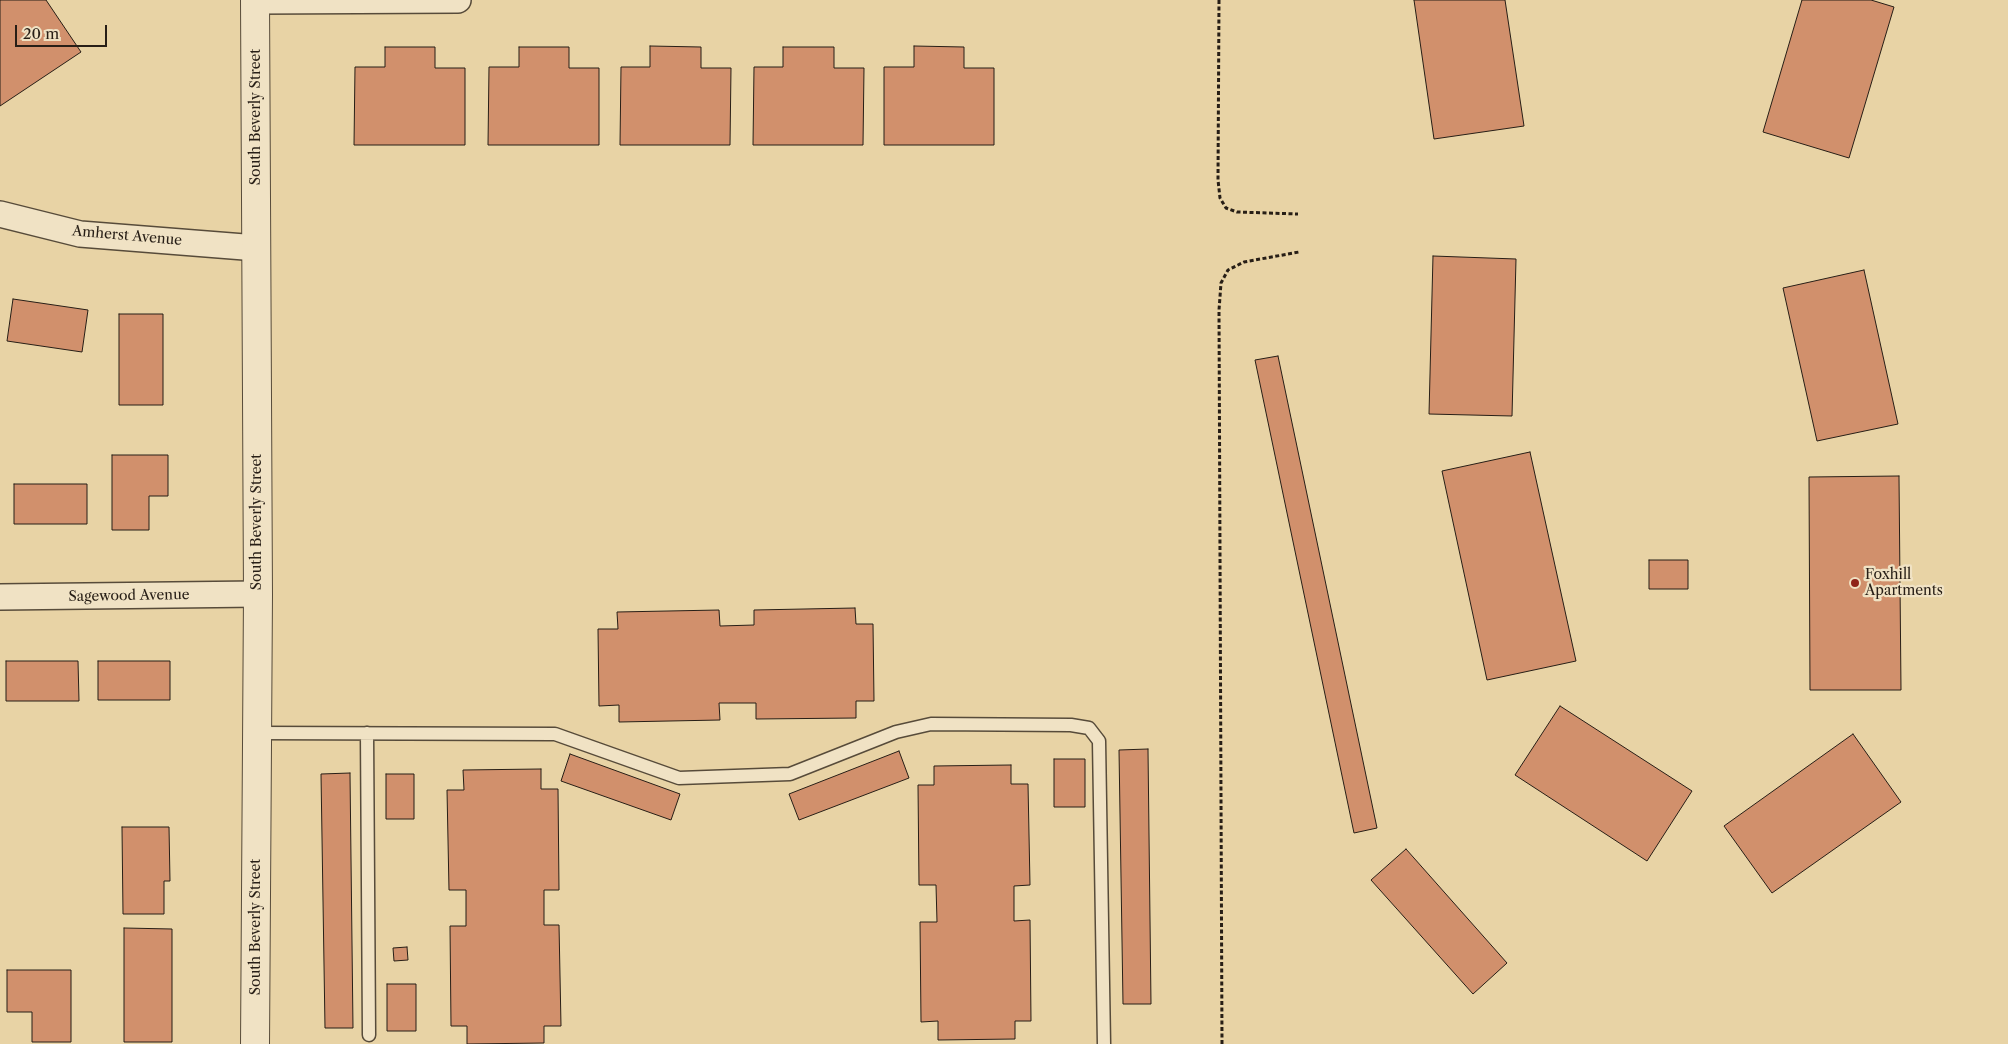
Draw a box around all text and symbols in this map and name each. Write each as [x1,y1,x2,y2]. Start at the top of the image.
scale bar [18,15,110,47]
text: 20 m [23,24,59,43]
street label: South Beverly Street [248,49,264,185]
street label: Amherst Avenue [71,223,183,249]
street label: South Beverly Street [249,454,265,590]
place label: Foxhill Apartments [1865,567,1943,600]
marker: Foxhill Apartments [1849,577,1861,589]
street label: Sagewood Avenue [68,587,190,605]
street label: South Beverly Street [248,859,264,995]

